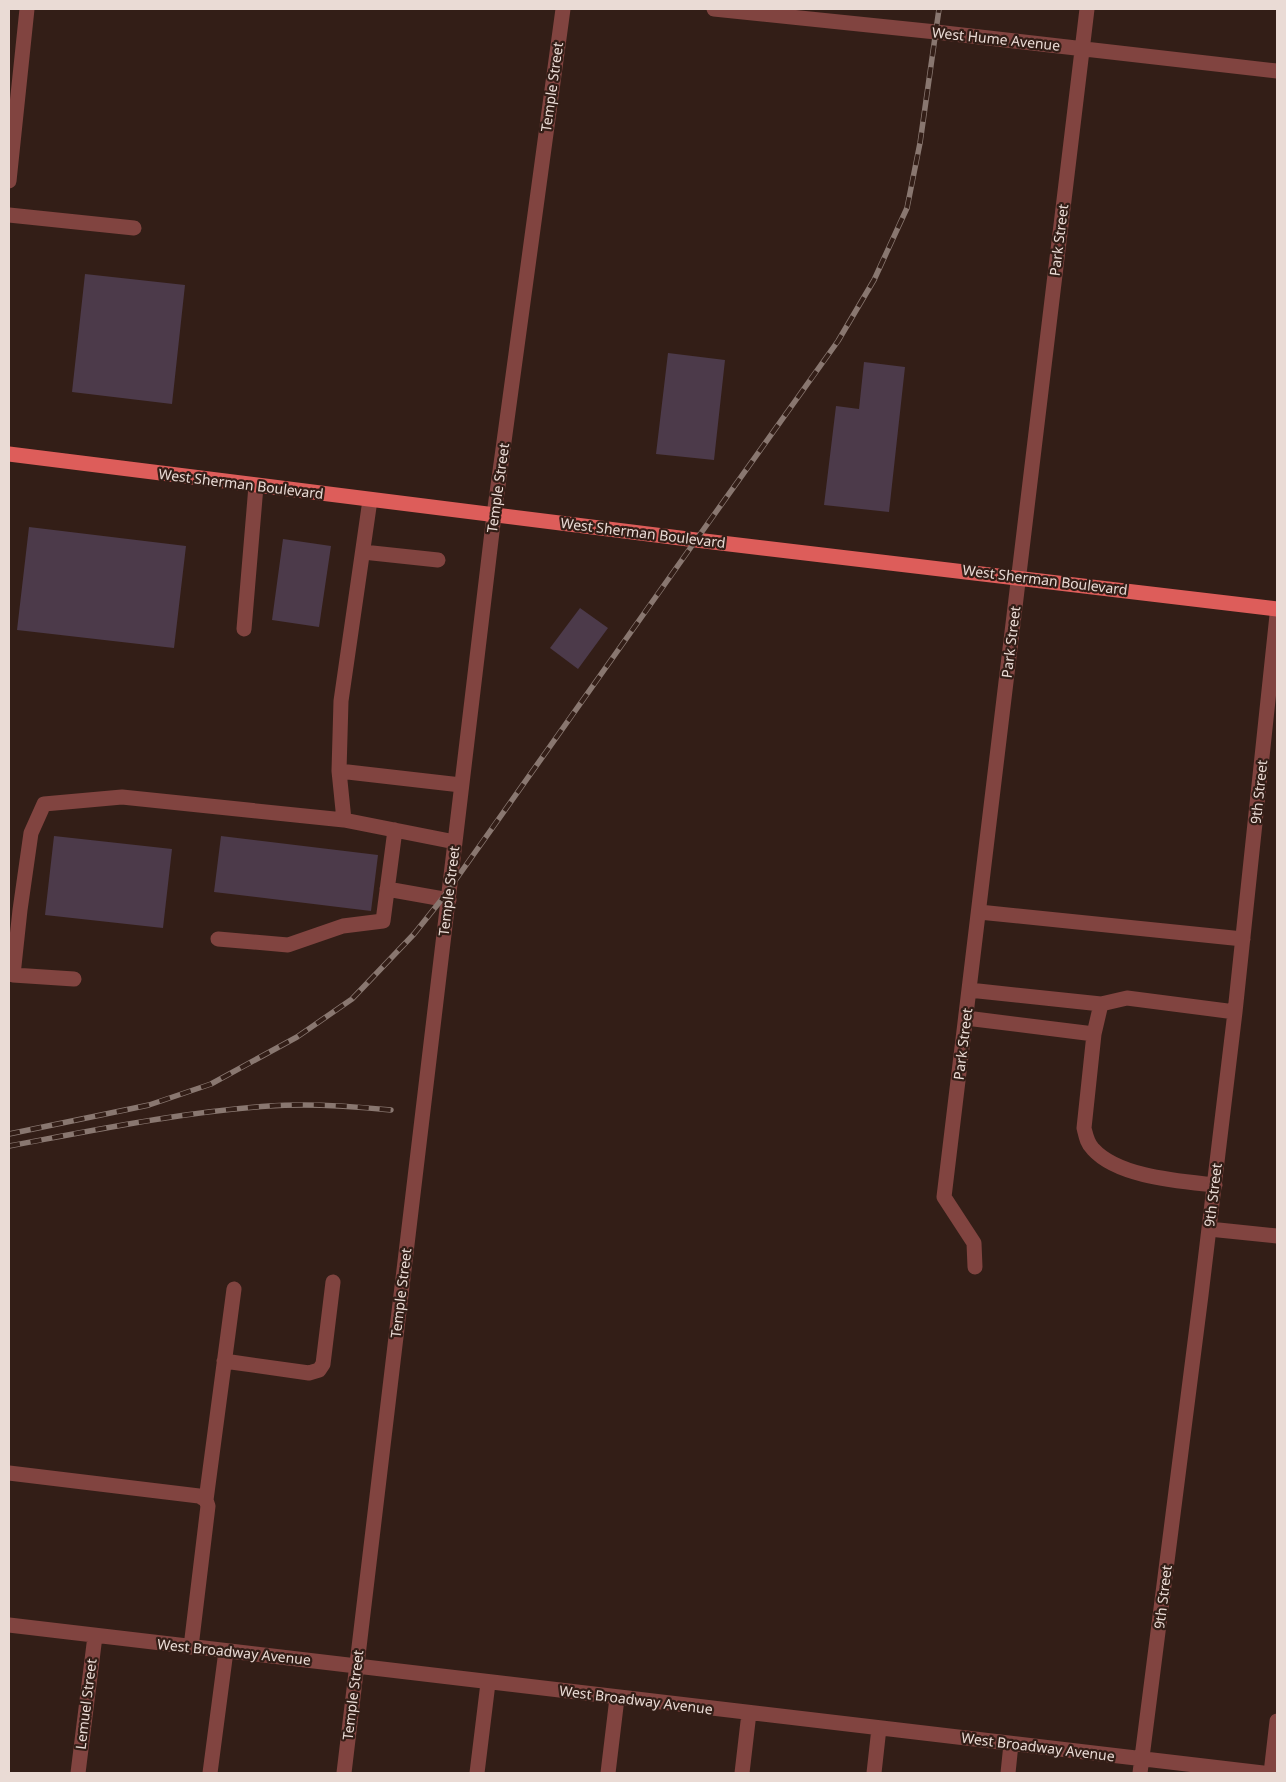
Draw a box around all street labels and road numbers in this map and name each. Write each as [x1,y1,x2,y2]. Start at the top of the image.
street label: West Hume Avenue [931,22,1061,55]
street label: Temple Street [536,41,567,133]
street label: Park Street [1045,203,1072,277]
street label: Temple Street [482,442,513,534]
street label: West Sherman Boulevard [158,464,325,503]
street label: West Sherman Boulevard [560,513,727,552]
street label: West Sherman Boulevard [962,560,1129,599]
street label: Park Street [997,605,1024,679]
street label: 9th Street [1246,759,1271,825]
street label: Temple Street [434,845,463,937]
street label: Park Street [949,1007,976,1081]
street label: 9th Street [1199,1162,1226,1228]
street label: Temple Street [386,1247,415,1339]
street label: 9th Street [1149,1564,1176,1630]
street label: West Broadway Avenue [156,1634,312,1669]
street label: Temple Street [338,1649,367,1741]
street label: Lemuel Street [71,1658,100,1750]
street label: West Broadway Avenue [558,1681,714,1718]
street label: West Broadway Avenue [960,1728,1116,1765]

